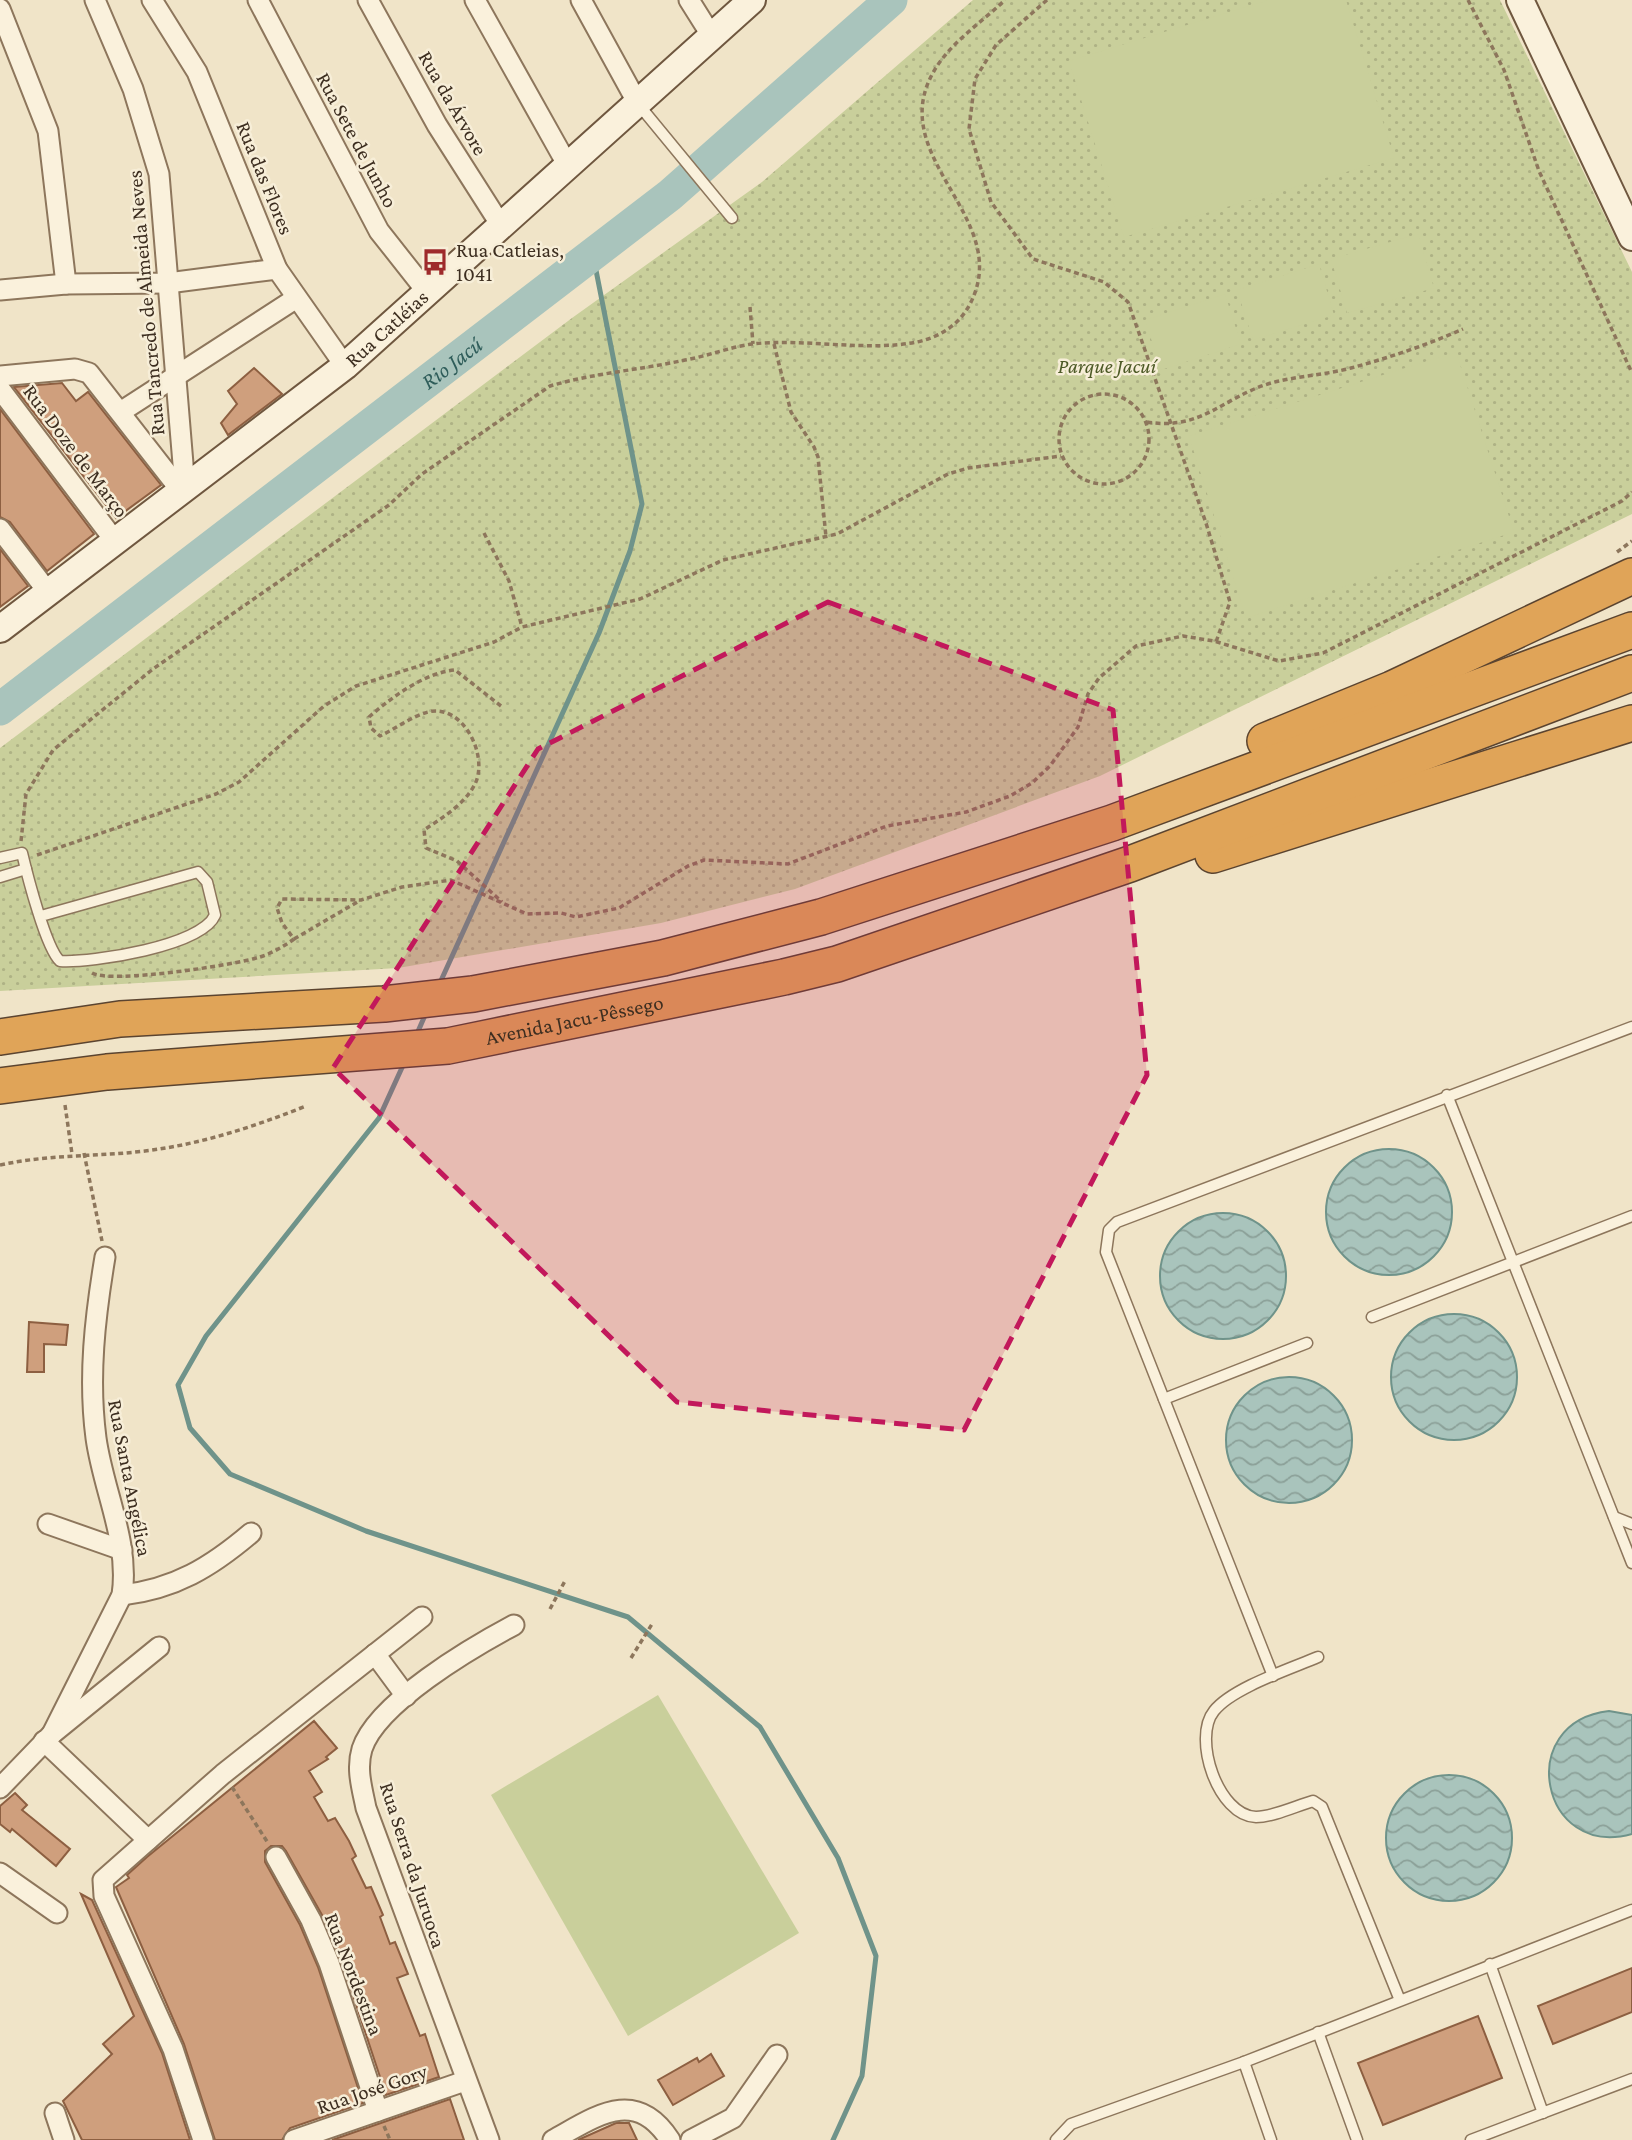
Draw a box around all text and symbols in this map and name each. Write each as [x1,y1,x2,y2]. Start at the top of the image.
street label: Rua da Árvore [413,47,493,159]
street label: Rua Sete de Junho [311,68,403,212]
street label: Rua das Flores [231,118,299,238]
street label: Rua Tancredo de Almeida Neves [122,169,170,437]
place label: Rua Catleias, 1041 [456,238,564,286]
bus stop icon: Rua Catleias, 1041 [420,247,450,277]
street label: Rua Catléias [340,285,433,372]
water label: Rio Jacú [416,331,488,394]
park label: Parque Jacuí [1058,354,1159,378]
street label: Rua Doze de Março [18,380,134,522]
street label: Avenida Jacu-Pêssego [483,990,665,1050]
street label: Rua Santa Angélica [103,1397,157,1559]
street label: Rua Serra da Juruoca [375,1779,451,1951]
street label: Rua Nordestina [320,1909,388,2039]
street label: Rua José Gory [314,2059,431,2119]

